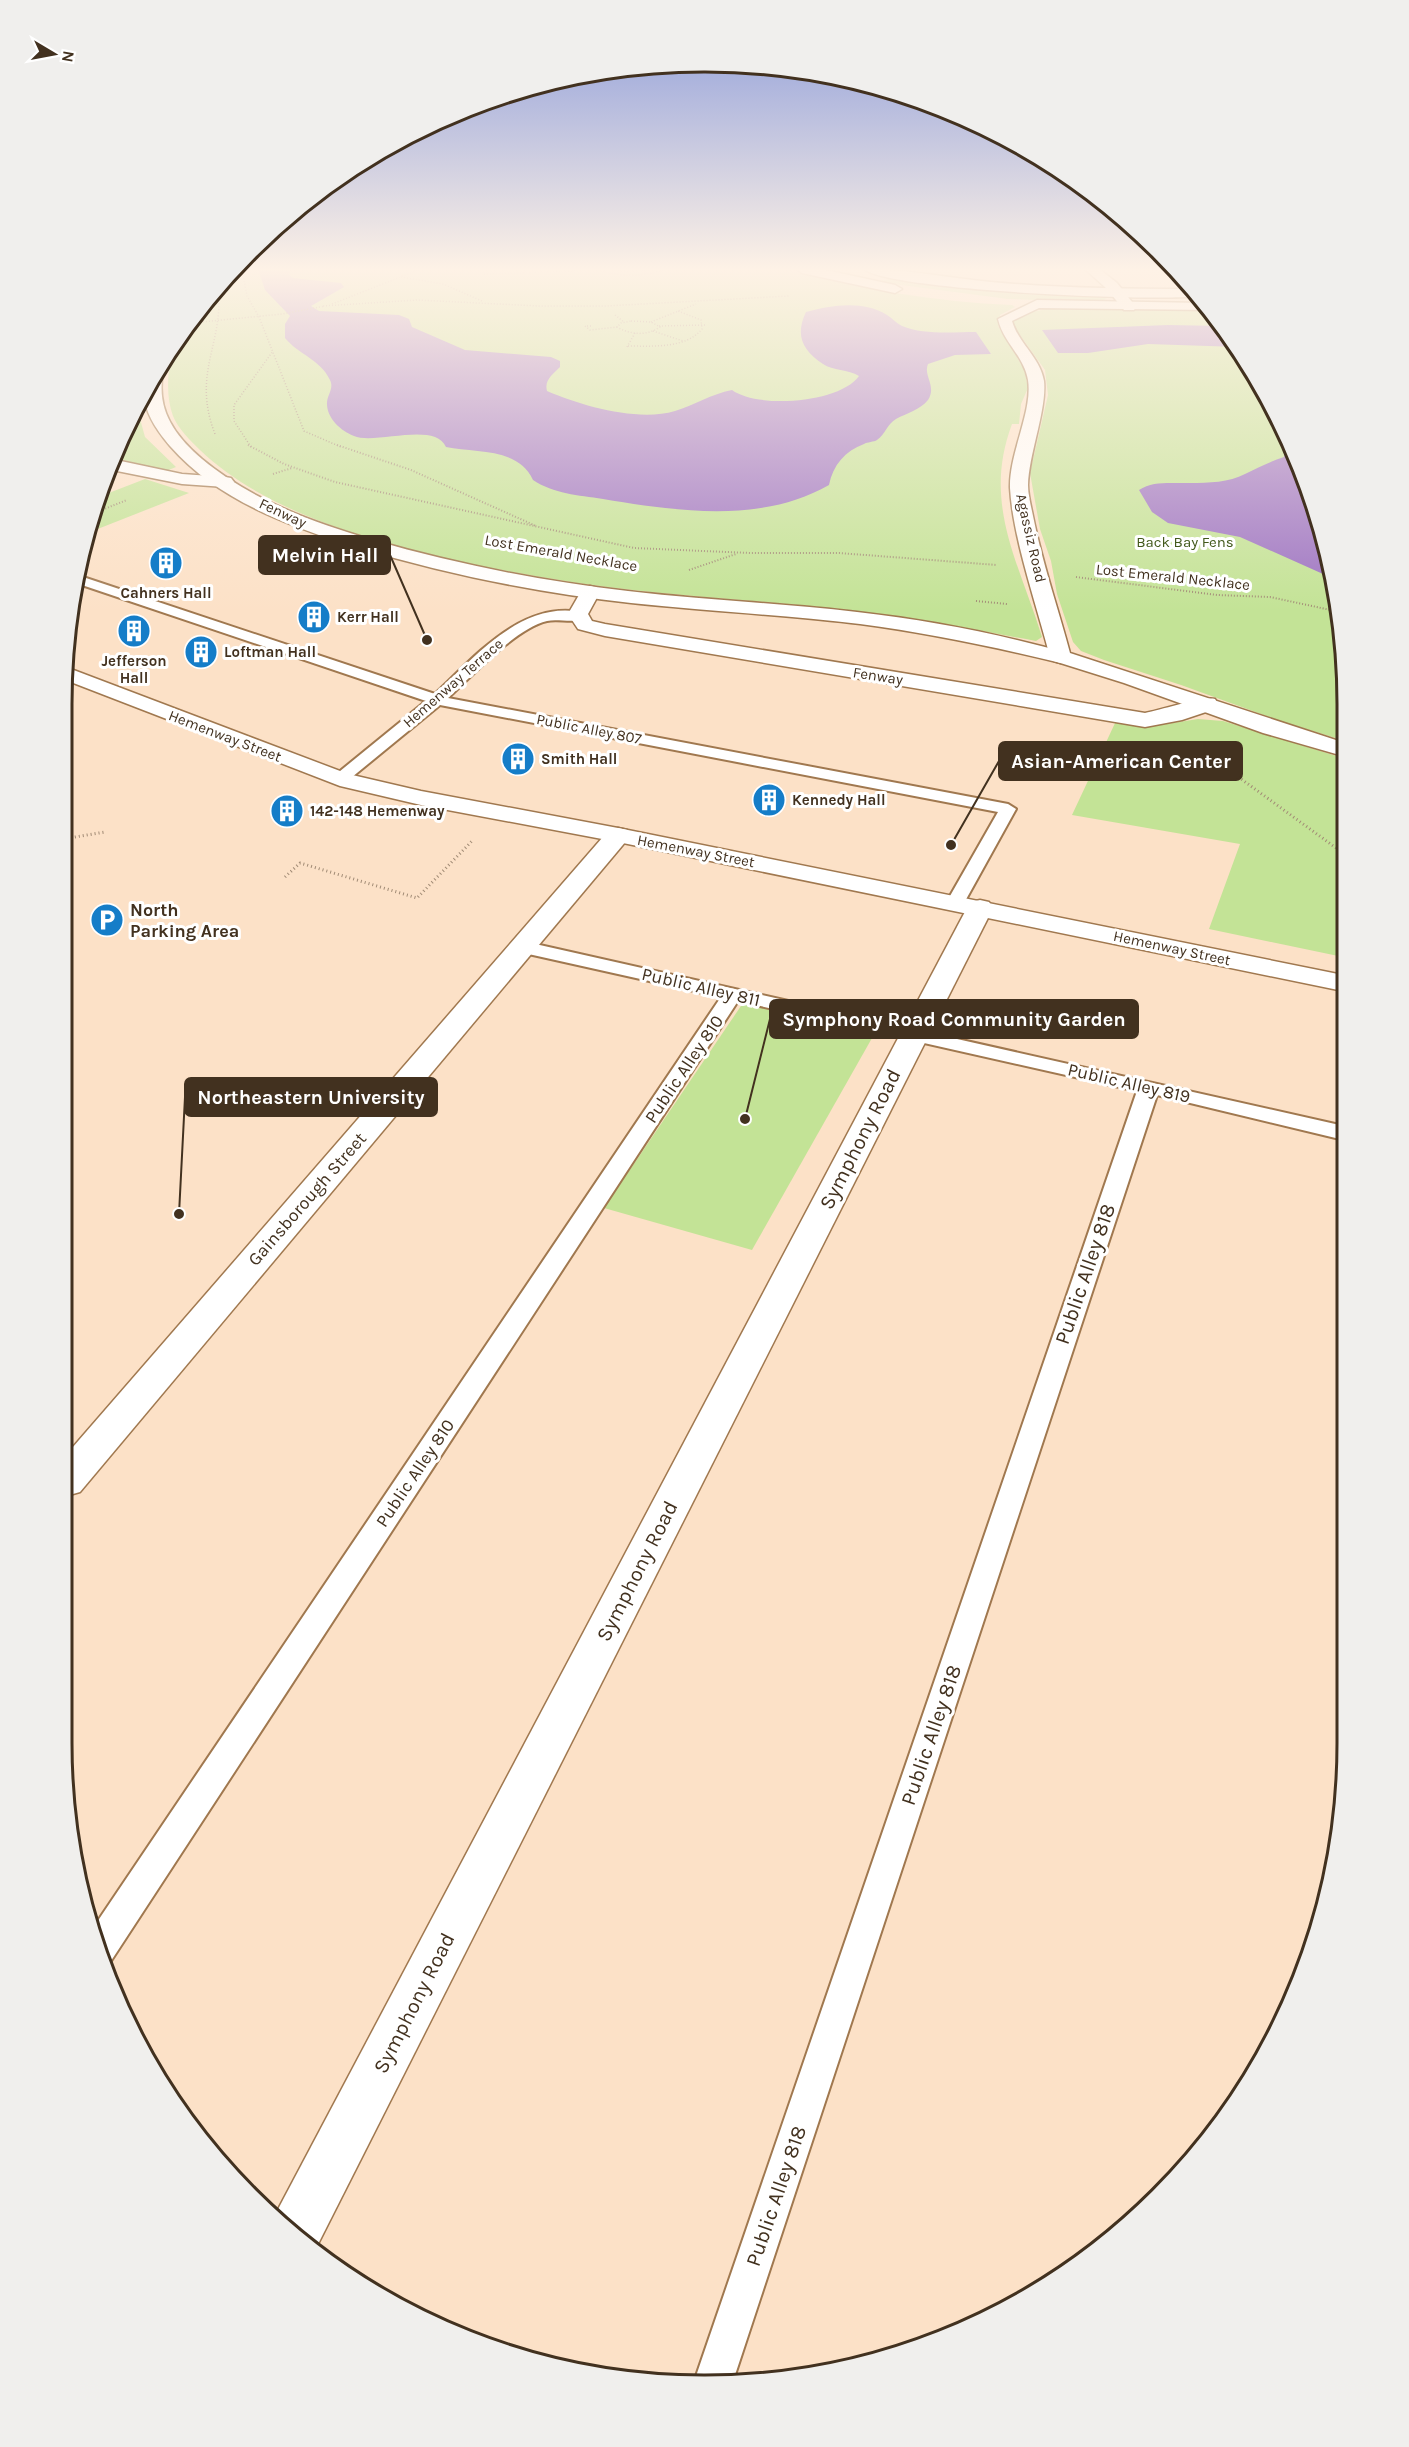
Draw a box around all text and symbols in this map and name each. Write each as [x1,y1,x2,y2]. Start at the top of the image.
north arrow [24,24,84,84]
text: N [58,49,79,64]
street label: Agassiz Road [1012,492,1050,584]
street label: Fenway [256,494,310,532]
street label: Lost Emerald Necklace [483,531,639,575]
park label: Back Bay Fens [1136,533,1234,551]
callout: Melvin Hall [259,536,390,574]
text: Melvin Hall [272,544,378,567]
building icon: Cahners Hall [148,545,184,581]
street label: Lost Emerald Necklace [1095,560,1251,594]
place label: Cahners Hall [120,584,212,602]
building icon: Kerr Hall [296,599,332,635]
place label: Kerr Hall [337,608,399,626]
building icon: Jefferson Hall [116,613,152,649]
building icon: Loftman Hall [183,634,219,670]
street label: Hemenway Terrace [399,635,507,731]
place label: Loftman Hall [224,643,316,661]
place label: Jefferson Hall [101,652,167,687]
street label: Fenway [852,663,904,689]
street label: Hemenway Street [166,706,284,766]
street label: Public Alley 807 [535,710,643,748]
building icon: Smith Hall [500,741,536,777]
callout: Asian-American Center [999,742,1242,780]
place label: Smith Hall [541,750,617,768]
text: Asian-American Center [1011,750,1231,773]
building icon: Kennedy Hall [751,782,787,818]
place label: Kennedy Hall [792,791,885,809]
building icon: 142-148 Hemenway [269,793,305,829]
place label: 142-148 Hemenway [310,802,445,820]
street label: Hemenway Street [636,831,757,871]
place label: North Parking Area [130,899,239,942]
parking icon: North Parking Area [89,902,125,938]
street label: Hemenway Street [1112,927,1233,969]
street label: Public Alley 811 [640,963,762,1011]
callout: Symphony Road Community Garden [770,1000,1138,1038]
text: Symphony Road Community Garden [782,1008,1126,1031]
street label: Public Alley 810 [640,1011,728,1127]
street label: Public Alley 819 [1065,1058,1193,1108]
street label: Symphony Road [814,1065,906,1213]
callout: Northeastern University [185,1078,437,1116]
text: Northeastern University [197,1086,425,1109]
street label: Gainsborough Street [243,1128,371,1270]
street label: Public Alley 818 [1050,1201,1120,1347]
street label: Public Alley 810 [371,1415,459,1531]
street label: Symphony Road [591,1497,683,1645]
street label: Public Alley 818 [896,1662,966,1808]
street label: Symphony Road [368,1929,460,2077]
street label: Public Alley 818 [741,2123,811,2269]

